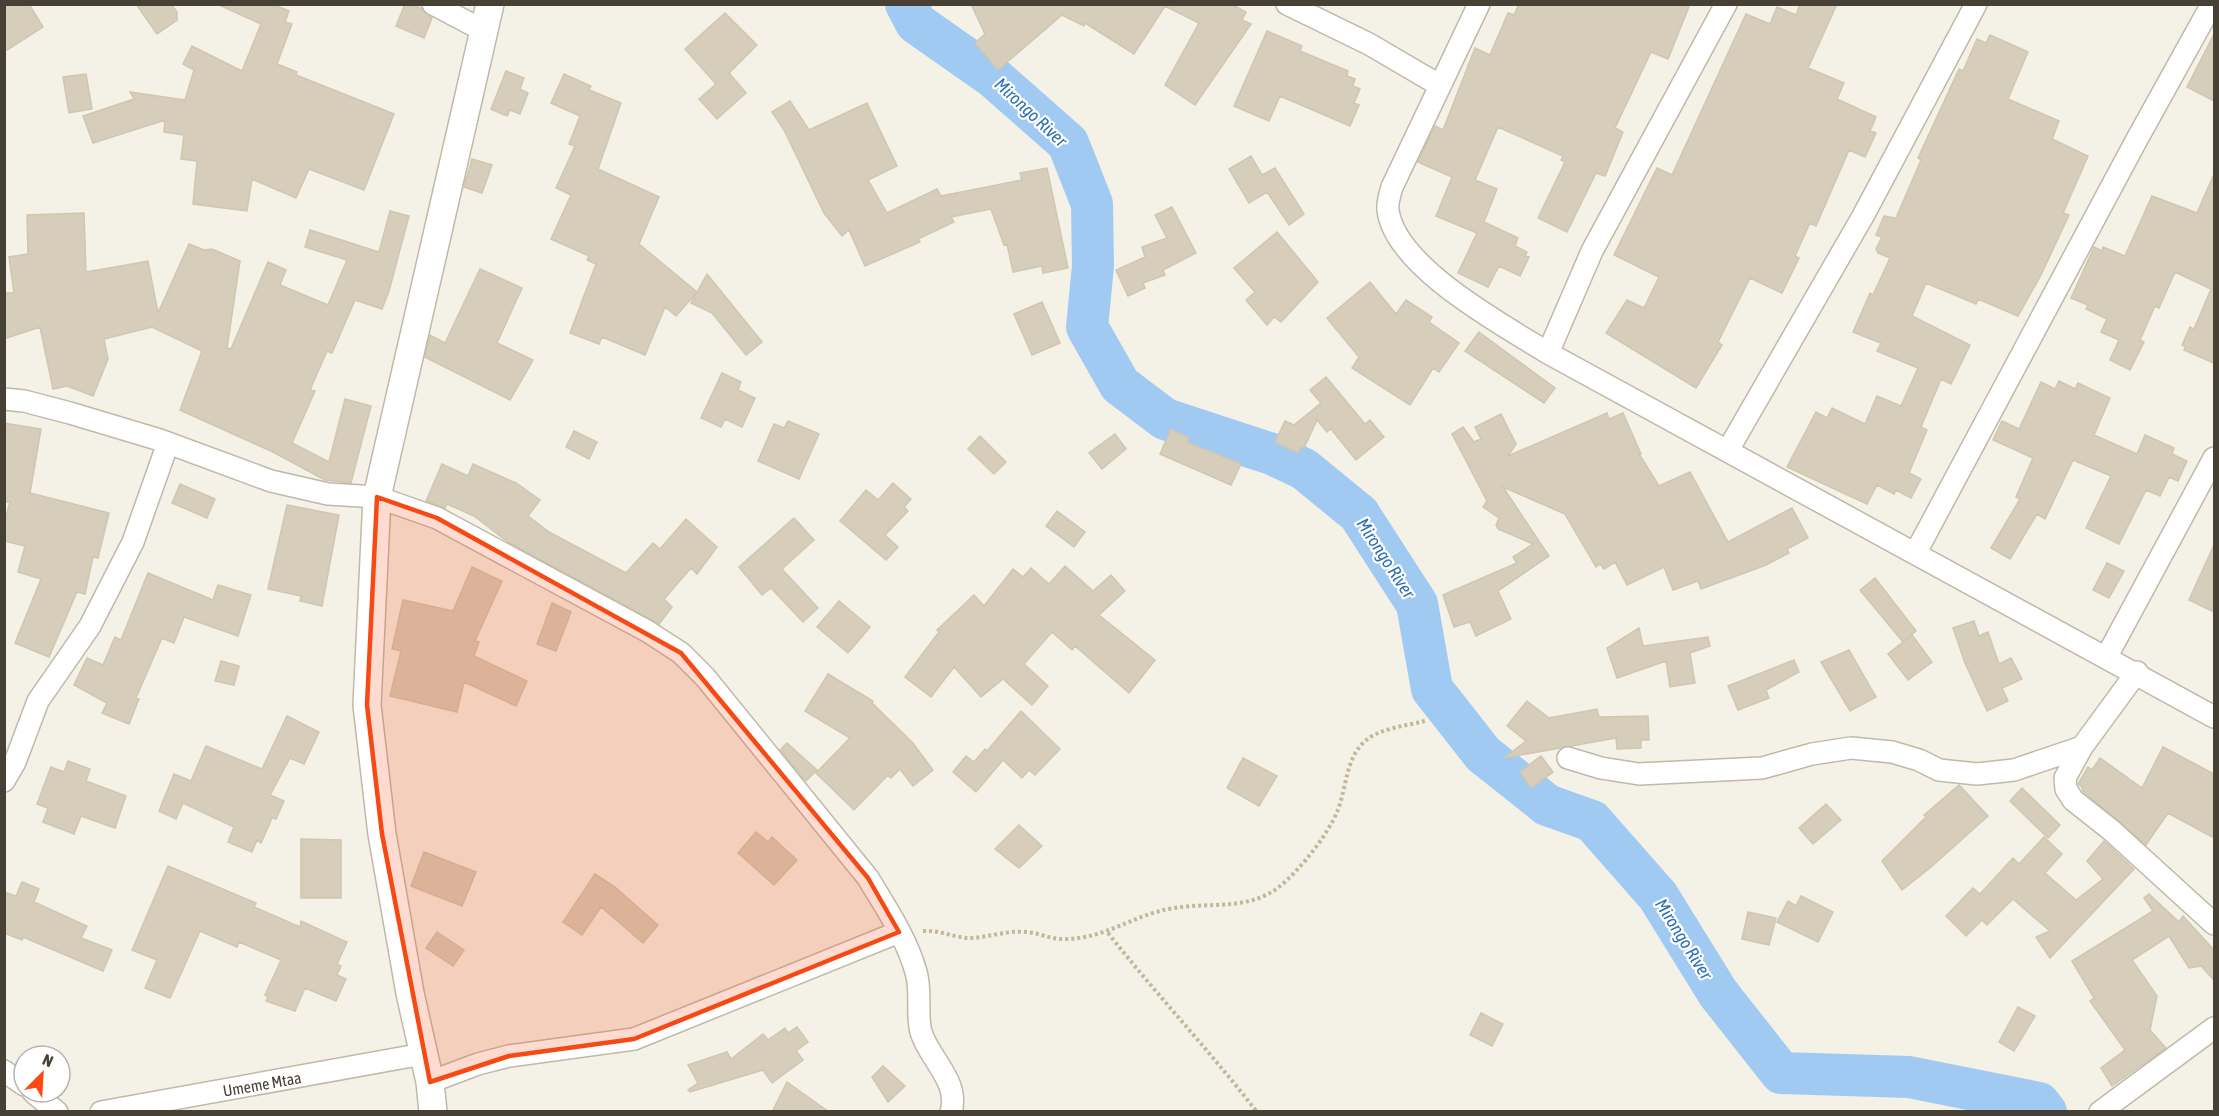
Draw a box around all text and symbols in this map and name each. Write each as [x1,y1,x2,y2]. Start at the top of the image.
water label: Mirongo River [991,73,1072,151]
water label: Mirongo River [1352,514,1420,602]
water label: Mirongo River [1651,895,1717,984]
north arrow [12,1044,72,1104]
text: N [40,1050,56,1070]
street label: Umeme Mtaa [221,1068,303,1100]

